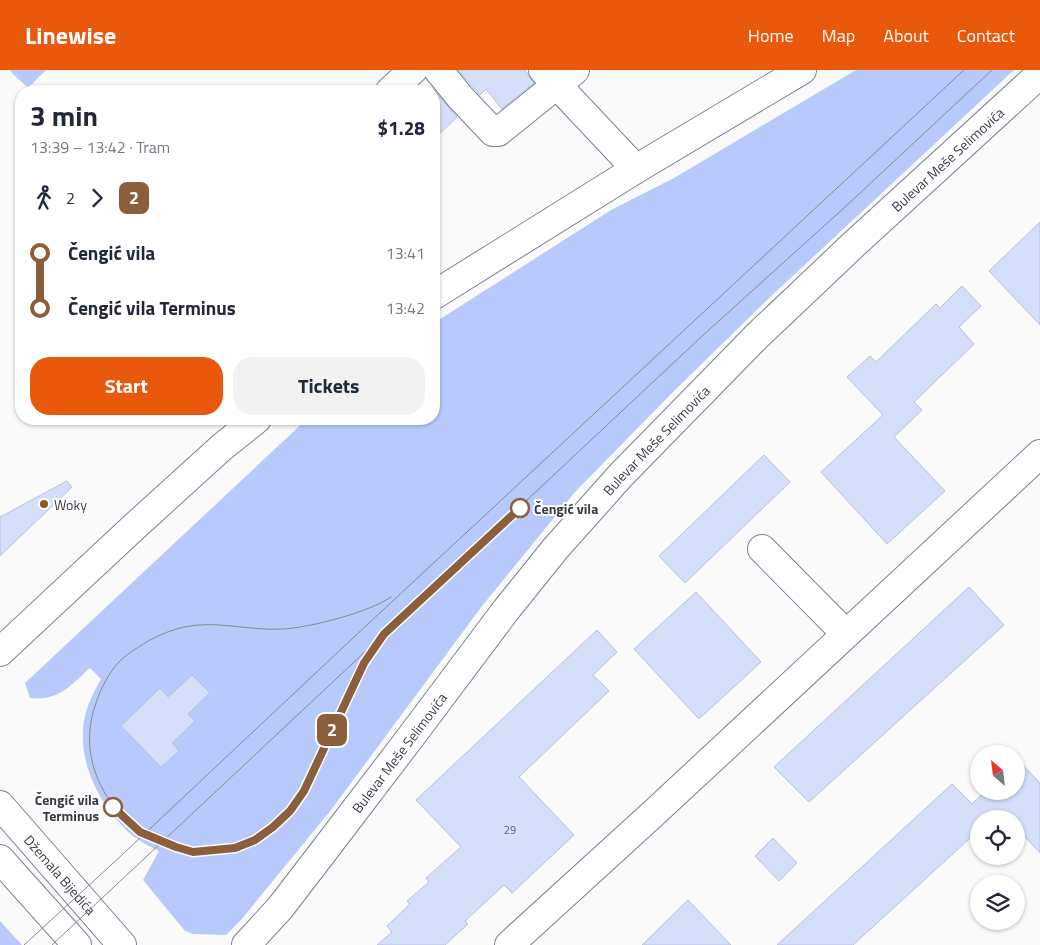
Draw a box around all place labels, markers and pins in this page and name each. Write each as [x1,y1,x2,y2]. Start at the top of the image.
place label: Woky [54,494,87,515]
marker: Woky [38,498,50,510]
marker: Čengić vila [510,498,530,518]
place label: Čengić vila [534,498,598,519]
place label: Čengić vila Terminus [35,789,99,826]
marker: Čengić vila Terminus [103,797,123,817]

